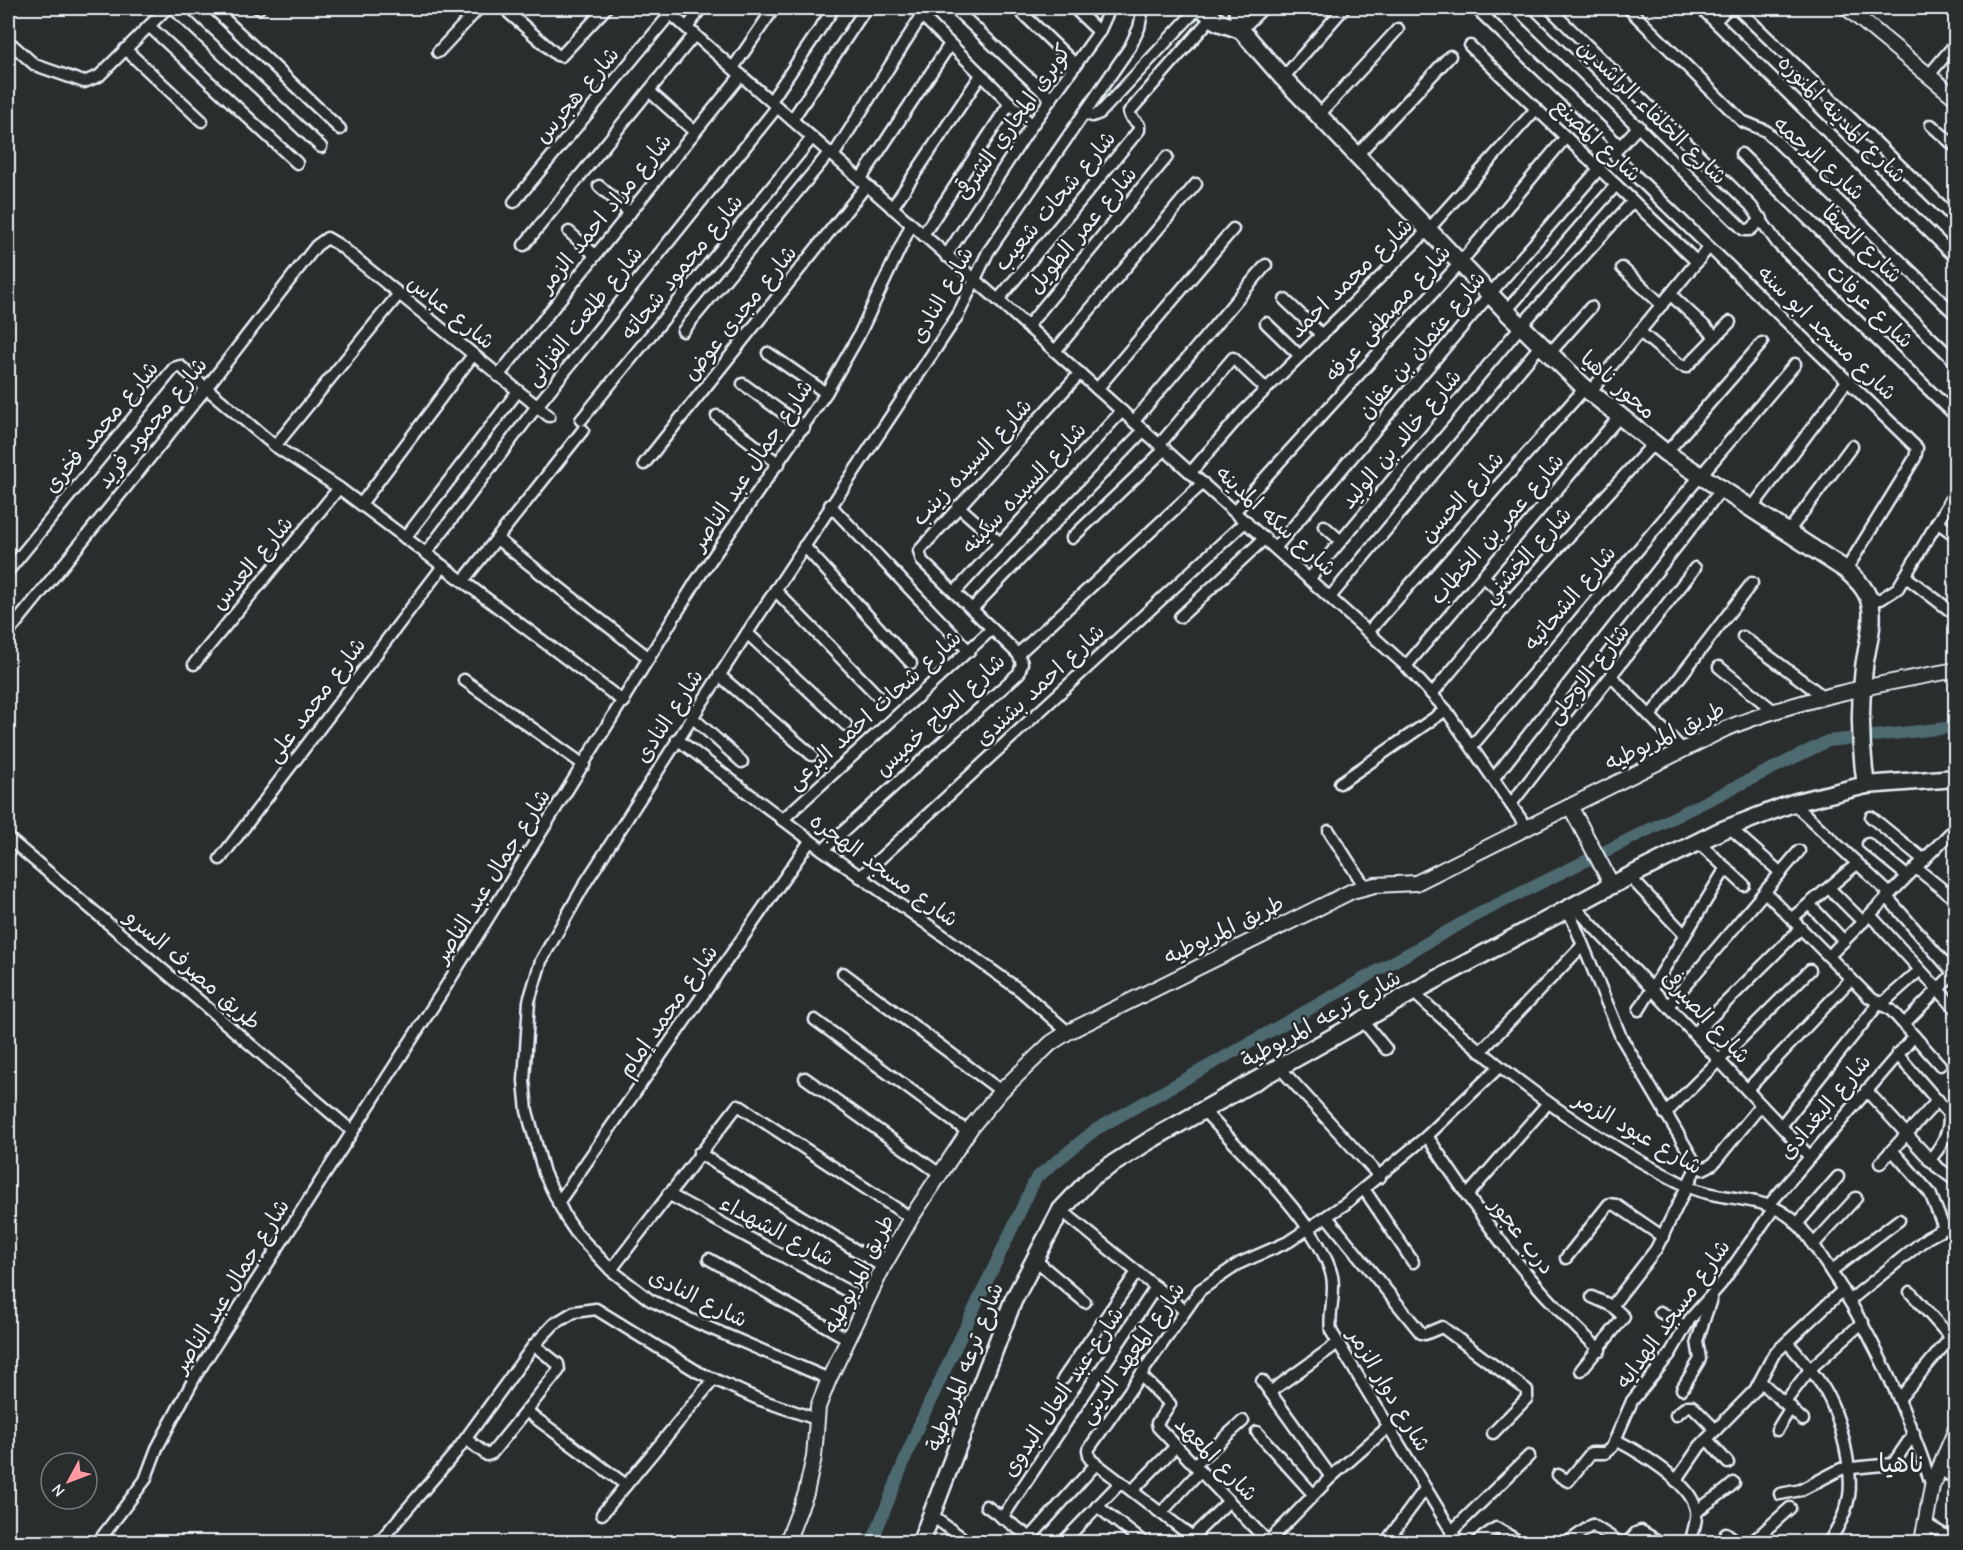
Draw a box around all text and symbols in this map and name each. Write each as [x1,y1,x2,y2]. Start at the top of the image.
street label: شارع الخلفاء الراشدين [1571,34,1732,191]
street label: كوبرى المجاري الشرقى [949,39,1079,207]
street label: شارع هجرس [529,41,626,150]
street label: شارع المدينه المنوره [1771,50,1911,190]
street label: شارع المصنع [1545,92,1647,190]
street label: شارع الرحمه [1767,110,1870,207]
street label: شارع شحات شعيب [989,126,1123,278]
street label: شارع مراد احمد الزمر [532,128,679,300]
street label: شارع عمر الطويل [1021,161,1144,300]
street label: شارع محمود شحاته [615,189,750,346]
street label: شارع الصفا [1815,199,1908,290]
street label: شارع محمد احمد [1284,213,1420,345]
street label: شارع مصطفى عرفه [1320,239,1458,388]
street label: شارع مجدى عوض [678,240,804,387]
street label: شارع طلعت الفزانى [520,241,650,392]
street label: شارع النادى [905,242,981,349]
street label: شارع عرفات [1820,258,1919,355]
street label: شارع مسجد ابو سنه [1751,260,1902,407]
street label: شارع عثمان بن عفان [1353,266,1493,425]
street label: شارع عباس [401,269,500,356]
street label: محور ناهيا [1575,345,1661,425]
street label: شارع محمود فريد [91,352,214,495]
street label: شارع محمد فخرى [38,356,165,500]
street label: شارع خالد بن الوليد [1335,364,1469,515]
street label: شارع جمال عبد الناصر [684,375,820,558]
street label: شارع السيده زينب [906,393,1039,532]
street label: شارع السيده سكينه [956,417,1093,561]
street label: شارع الحسن [1414,446,1511,549]
street label: شارع عمر بن الخطاب [1424,448,1571,611]
street label: شارع سكه المدينه [1209,460,1342,583]
street label: شارع الخشني [1477,501,1582,613]
street label: شارع العدس [205,511,300,616]
street label: شارع الشحاتيه [1518,540,1623,657]
street label: شارع احمد بشندى [970,618,1111,753]
street label: شارع الاوجلى [1541,619,1637,730]
street label: شارع شحات احمد البرعى [781,625,968,797]
street label: شارع محمد على [261,632,373,769]
street label: شارع الحاج خميس [870,648,1012,783]
street label: شارع النادى [629,664,711,769]
street label: طريق المريوطيه [1601,696,1729,776]
street label: شارع جمال عبد الناصر [427,784,558,971]
street label: شارع مسجد الهجره [803,807,963,934]
street label: طريق المريوطيه [1160,890,1288,970]
street label: طريق مصرف السرو [119,903,266,1036]
street label: شارع محمد إمام [613,940,726,1084]
street label: شارع الصيرفى [1655,963,1757,1071]
street label: شارع ترعه المريوطية [1237,964,1406,1075]
street label: شارع البغدادى [1773,1049,1878,1166]
street label: شارع عبود الزمر [1567,1085,1707,1182]
street label: شارع الشهداء [715,1190,838,1274]
street label: درب عجور [1483,1191,1560,1280]
street label: شارع جمال عبد الناصر [166,1194,297,1381]
street label: طريق المريوطيه [818,1210,900,1338]
street label: شارع مسجد الهدايه [1610,1234,1737,1395]
street label: شارع النادى [644,1263,751,1335]
street label: شارع المعهد الدينى [1073,1277,1192,1430]
street label: شارع ترعه المريوطية [921,1279,1011,1456]
street label: شارع عبد العال البدوى [996,1302,1131,1483]
street label: شارع دوار الزمر [1339,1322,1436,1457]
street label: شارع المعهد [1168,1411,1263,1508]
district label: ناهيا [1878,1449,1924,1479]
north arrow [39,1451,99,1511]
text: N [48,1480,69,1500]

